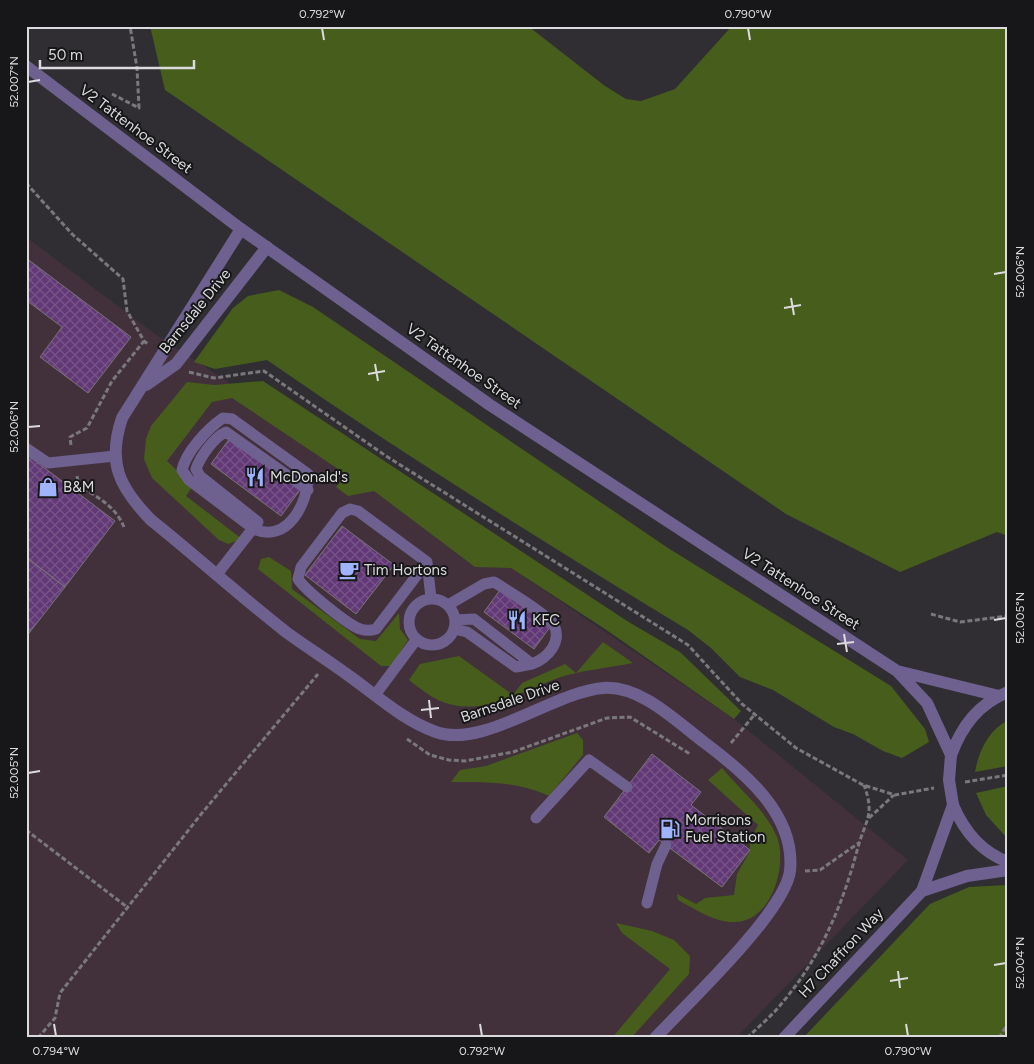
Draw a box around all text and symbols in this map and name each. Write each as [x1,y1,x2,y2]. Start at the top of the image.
text: 0.792°W [299,7,346,21]
text: 0.790°W [724,7,772,21]
scale bar [40,38,194,70]
text: 50 m [48,46,83,64]
text: 52.007°N [7,56,21,108]
street label: V2 Tattenhoe Street [76,81,196,177]
text: 52.006°N [1013,246,1027,298]
street label: Barnsdale Drive [155,265,235,357]
street label: V2 Tattenhoe Street [403,320,525,413]
text: 52.006°N [7,401,21,453]
restaurant icon: McDonald's [244,466,266,488]
place label: McDonald's [270,468,348,486]
shop icon: B&M [37,476,59,498]
place label: B&M [63,478,95,496]
street label: V2 Tattenhoe Street [739,544,863,634]
cafe icon: Tim Hortons [338,559,360,581]
place label: Tim Hortons [364,561,447,579]
text: 52.005°N [1013,592,1027,644]
restaurant icon: KFC [506,609,528,631]
place label: KFC [532,611,560,629]
street label: Barnsdale Drive [458,676,562,726]
text: 52.005°N [7,747,21,799]
place label: Morrisons Fuel Station [685,811,765,846]
fuel station icon: Morrisons Fuel Station [659,818,681,840]
street label: H7 Chaffron Way [795,904,887,1002]
text: 52.004°N [1013,937,1027,989]
text: 0.794°W [33,1044,80,1058]
text: 0.792°W [459,1044,506,1058]
text: 0.790°W [884,1044,932,1058]

